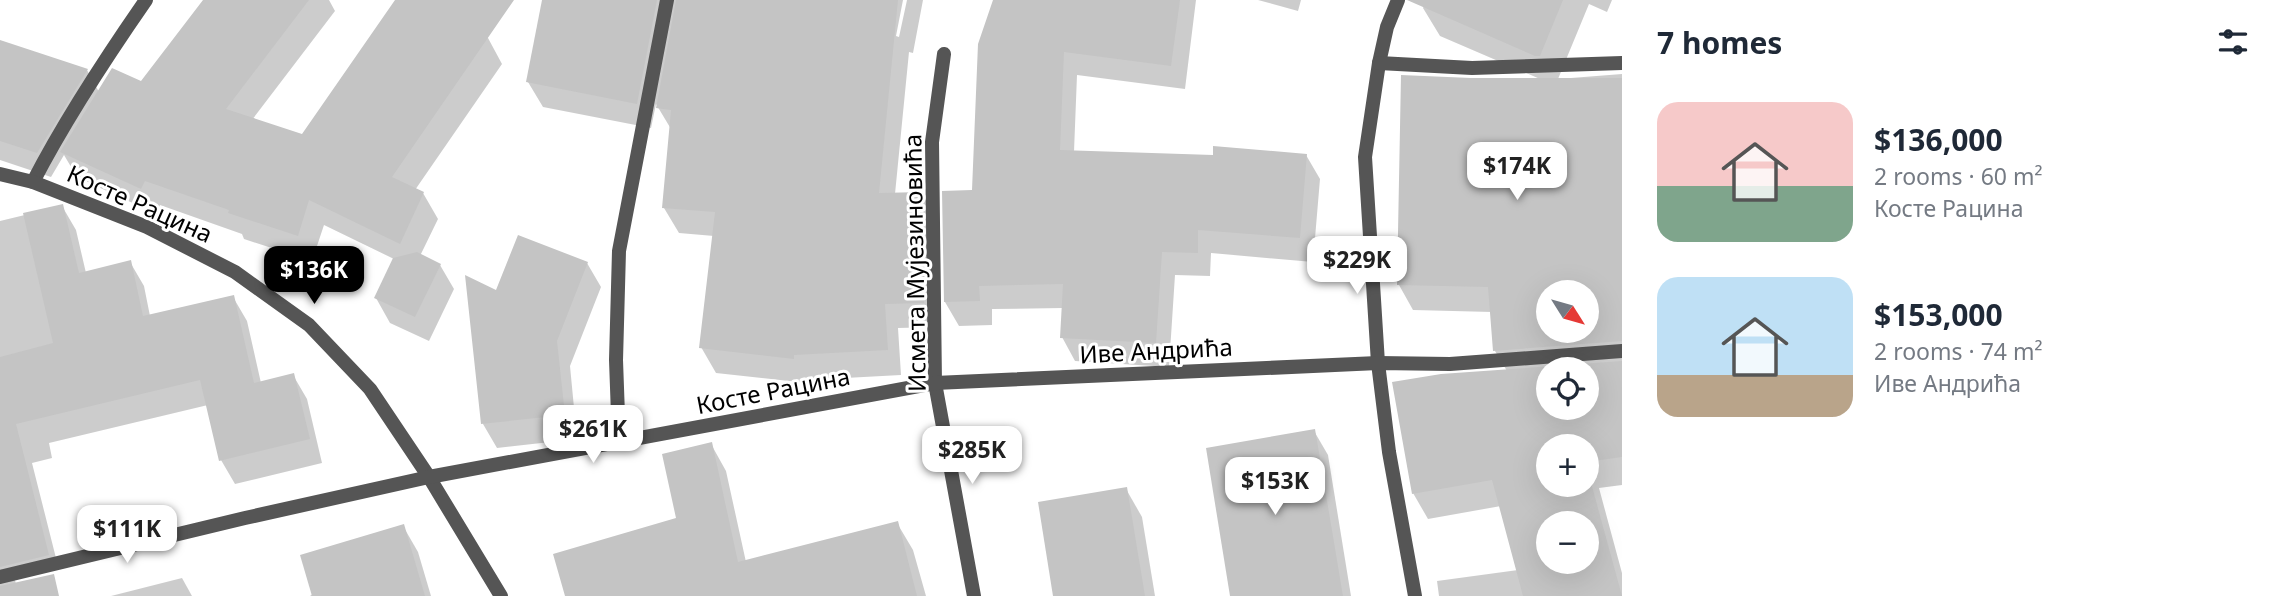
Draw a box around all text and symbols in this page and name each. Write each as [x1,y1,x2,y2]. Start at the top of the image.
text: 7 homes [1657,22,1782,63]
icon: filters [2214,23,2252,61]
text: $136,000 [1874,119,2003,160]
icon: home [1713,130,1797,214]
street label: Исмета Мујезиновића [895,134,933,392]
pin: $174K [1468,142,1566,202]
text: $174K [1483,149,1551,181]
street label: Косте Рацина [62,156,218,250]
text: 2 rooms · 60 m² [1874,160,2043,192]
text: Косте Рацина [1874,192,2023,224]
pin: $229K [1308,236,1406,296]
text: $229K [1323,243,1391,275]
pin: $136K [265,246,363,306]
text: $136K [280,253,348,285]
north arrow [1536,280,1600,343]
map controls [1536,280,1599,574]
text: $153,000 [1874,294,2003,335]
icon: home [1713,305,1797,389]
street label: Иве Андрића [1079,330,1233,370]
text: 2 rooms · 74 m² [1874,335,2043,367]
button: locate [1536,357,1599,420]
street label: Косте Рацина [693,359,853,421]
text: Иве Андрића [1874,367,2021,399]
pin: $261K [544,406,642,465]
text: $261K [559,412,627,444]
pin: $285K [923,426,1021,486]
text: $285K [938,433,1006,465]
button: + [1536,434,1599,497]
pin: $153K [1226,458,1324,517]
text: $153K [1241,464,1309,496]
pin: $111K [78,505,176,565]
button: − [1536,511,1599,574]
text: $111K [93,512,161,544]

